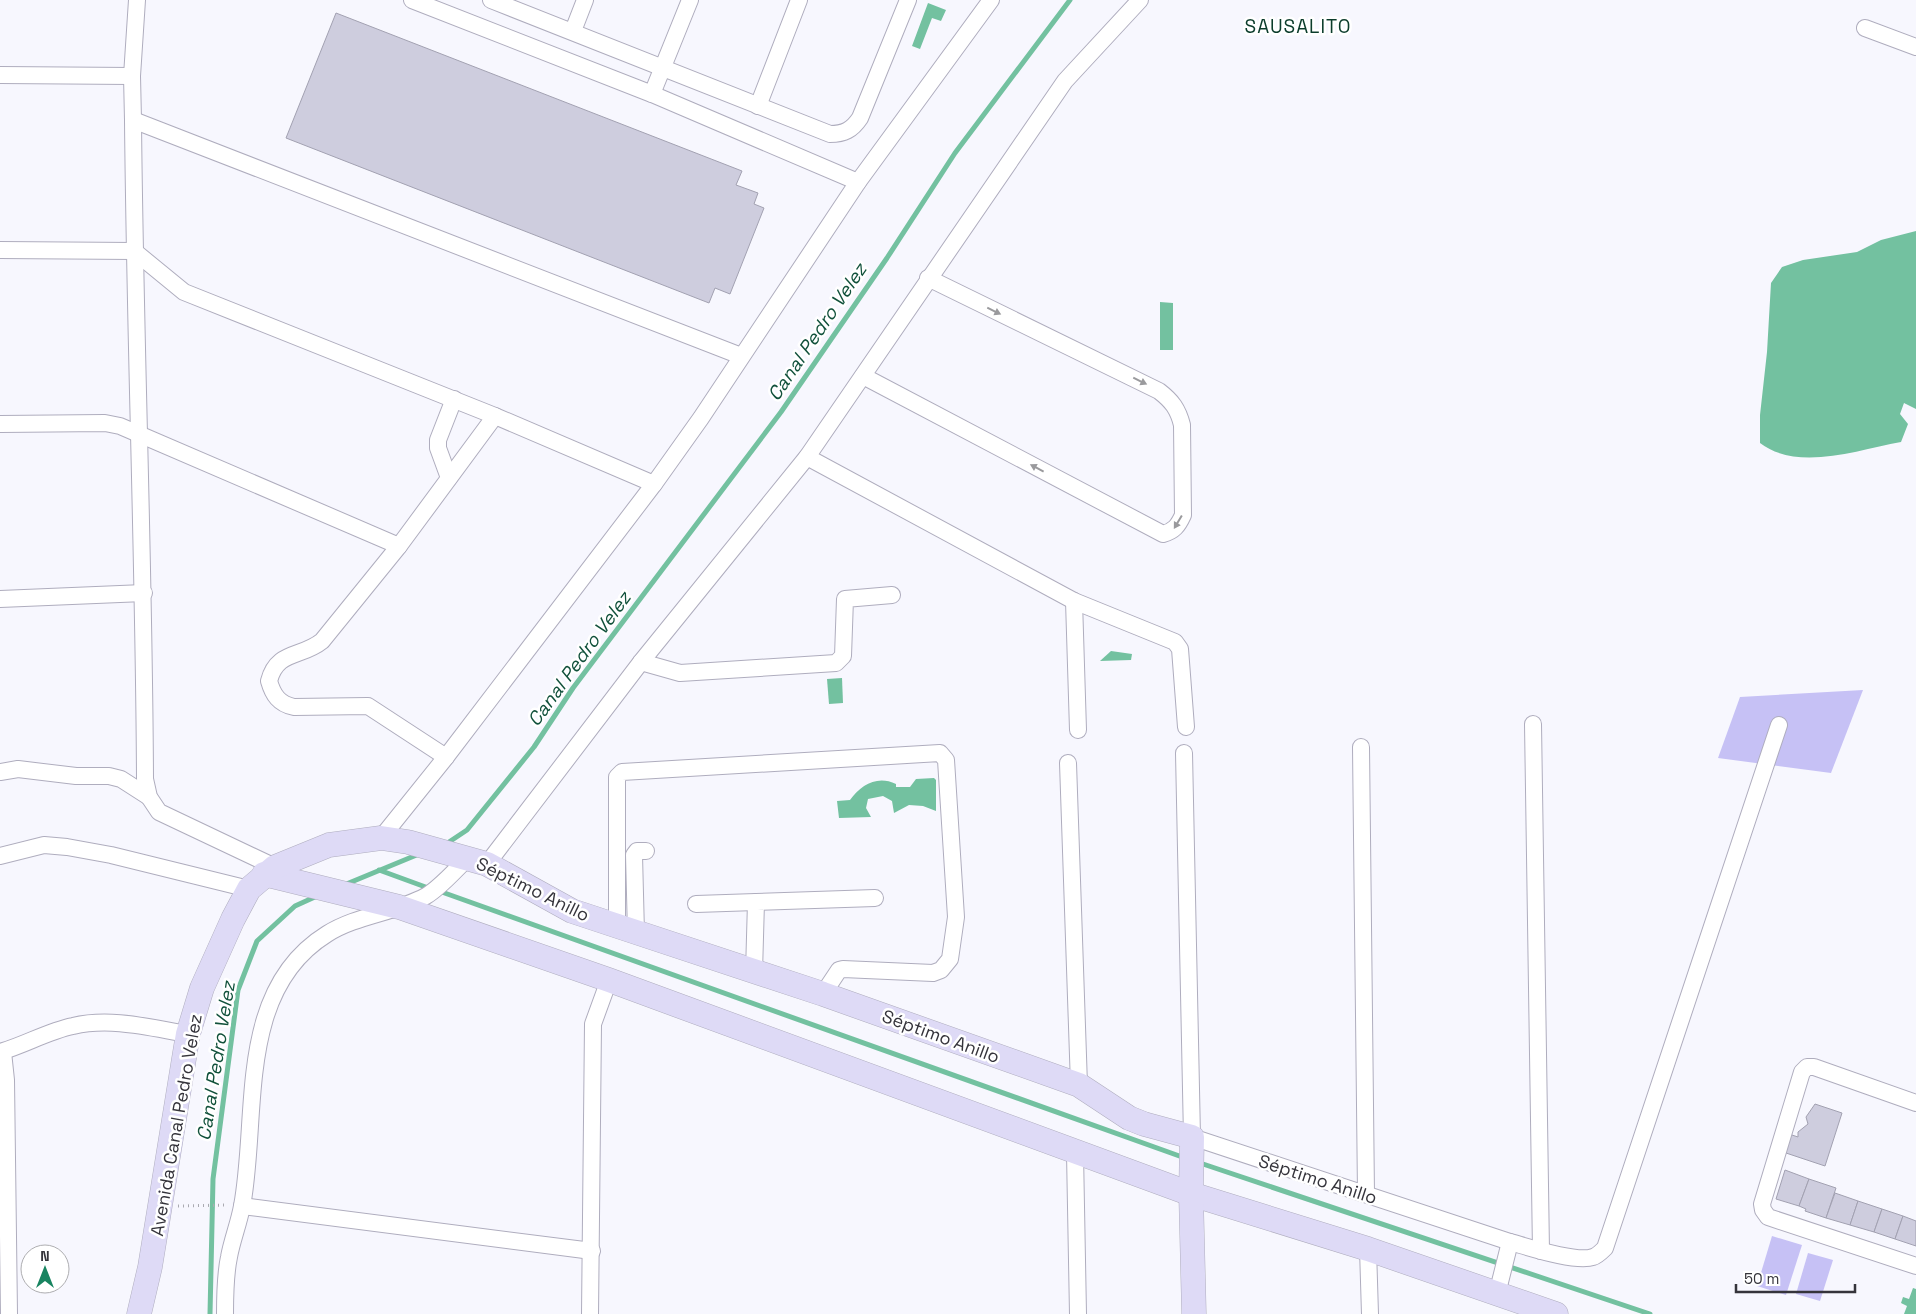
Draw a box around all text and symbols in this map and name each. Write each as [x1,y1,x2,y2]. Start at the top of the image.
district label: SAUSALITO [1245,14,1351,39]
water label: Canal Pedro Velez [762,257,873,406]
one-way arrow [987,307,1001,315]
one-way arrow [1133,378,1147,386]
one-way arrow [1030,464,1045,472]
one-way arrow [1174,515,1183,529]
water label: Canal Pedro Velez [522,586,637,731]
street label: Séptimo Anillo [473,852,593,926]
water label: Canal Pedro Velez [191,979,241,1142]
street label: Séptimo Anillo [879,1004,1003,1068]
street label: Avenida Canal Pedro Velez [145,1012,207,1238]
street label: Séptimo Anillo [1256,1149,1380,1209]
north arrow [20,1244,70,1294]
text: N [40,1247,50,1265]
scale bar [1736,1262,1855,1294]
text: 50 m [1744,1269,1779,1288]

